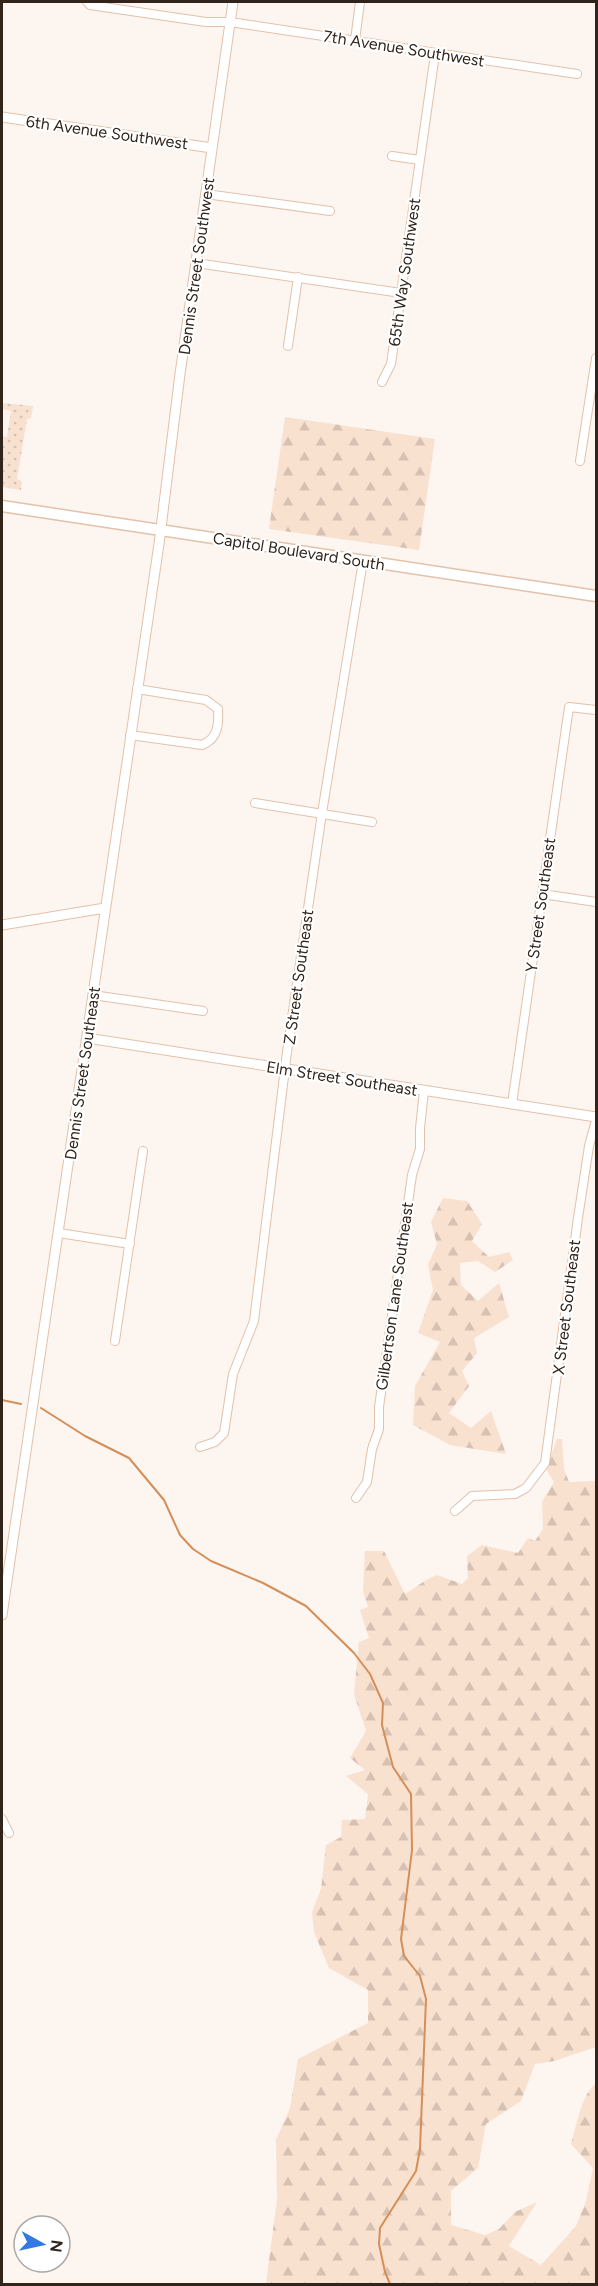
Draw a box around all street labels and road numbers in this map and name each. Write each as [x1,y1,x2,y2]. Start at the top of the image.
street label: 7th Avenue Southwest [322,26,486,71]
street label: 6th Avenue Southwest [25,112,189,153]
street label: Dennis Street Southwest [175,176,218,356]
street label: 65th Way Southwest [385,197,424,348]
street label: Capitol Boulevard South [212,529,386,574]
street label: Y Street Southeast [522,837,559,974]
street label: Z Street Southeast [280,908,317,1046]
street label: Dennis Street Southeast [61,985,104,1161]
street label: Elm Street Southeast [265,1057,419,1100]
street label: Gilbertson Lane Southeast [372,1201,417,1392]
street label: X Street Southeast [549,1238,584,1376]

